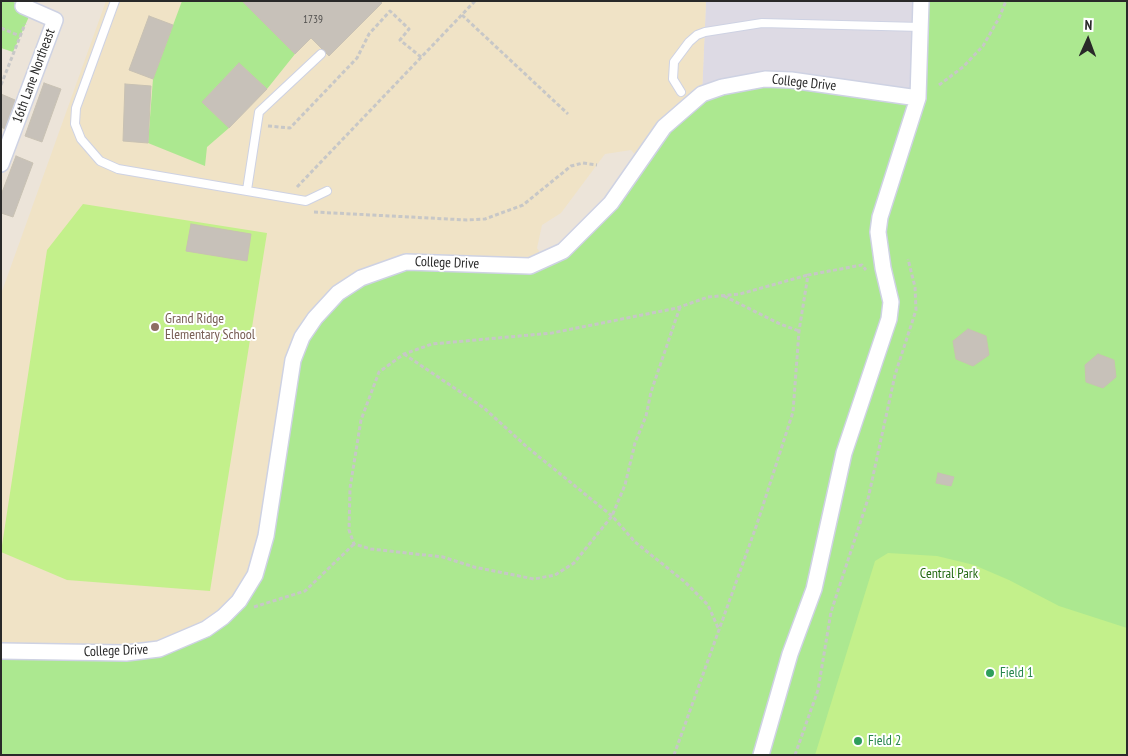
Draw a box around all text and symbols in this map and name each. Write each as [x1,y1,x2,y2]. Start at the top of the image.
house number: 1739 [303,13,323,27]
north arrow [1063,15,1113,65]
text: N [1084,16,1093,34]
street label: 16th Lane Northeast [9,26,59,126]
street label: College Drive [771,71,837,95]
street label: College Drive [414,253,480,273]
place label: Grand Ridge Elementary School [165,311,255,344]
marker: Grand Ridge Elementary School [149,321,161,333]
park label: Central Park [920,566,978,582]
street label: College Drive [83,641,149,661]
place label: Field 1 [1000,665,1033,681]
marker: Field 1 [984,667,996,679]
place label: Field 2 [868,733,901,749]
marker: Field 2 [852,735,864,747]

